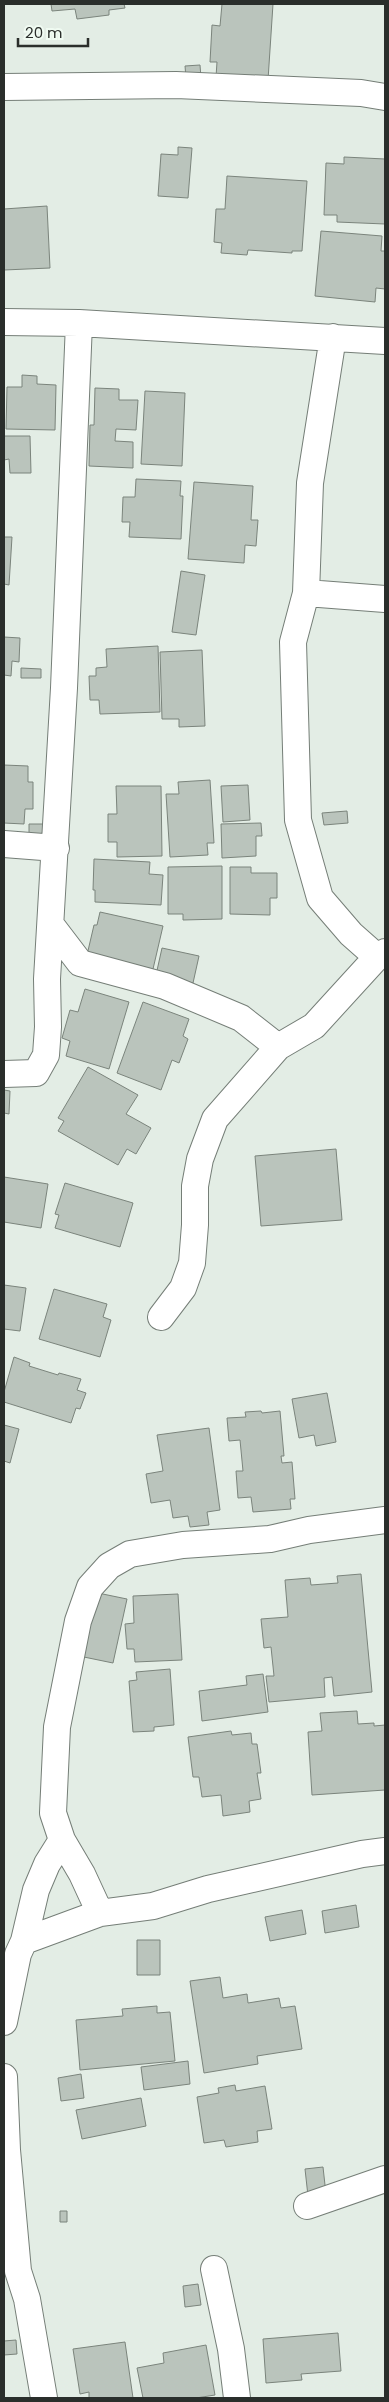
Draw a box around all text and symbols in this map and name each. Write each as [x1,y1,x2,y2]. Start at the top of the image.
scale bar [18,15,88,47]
text: 20 m [25,22,63,43]

